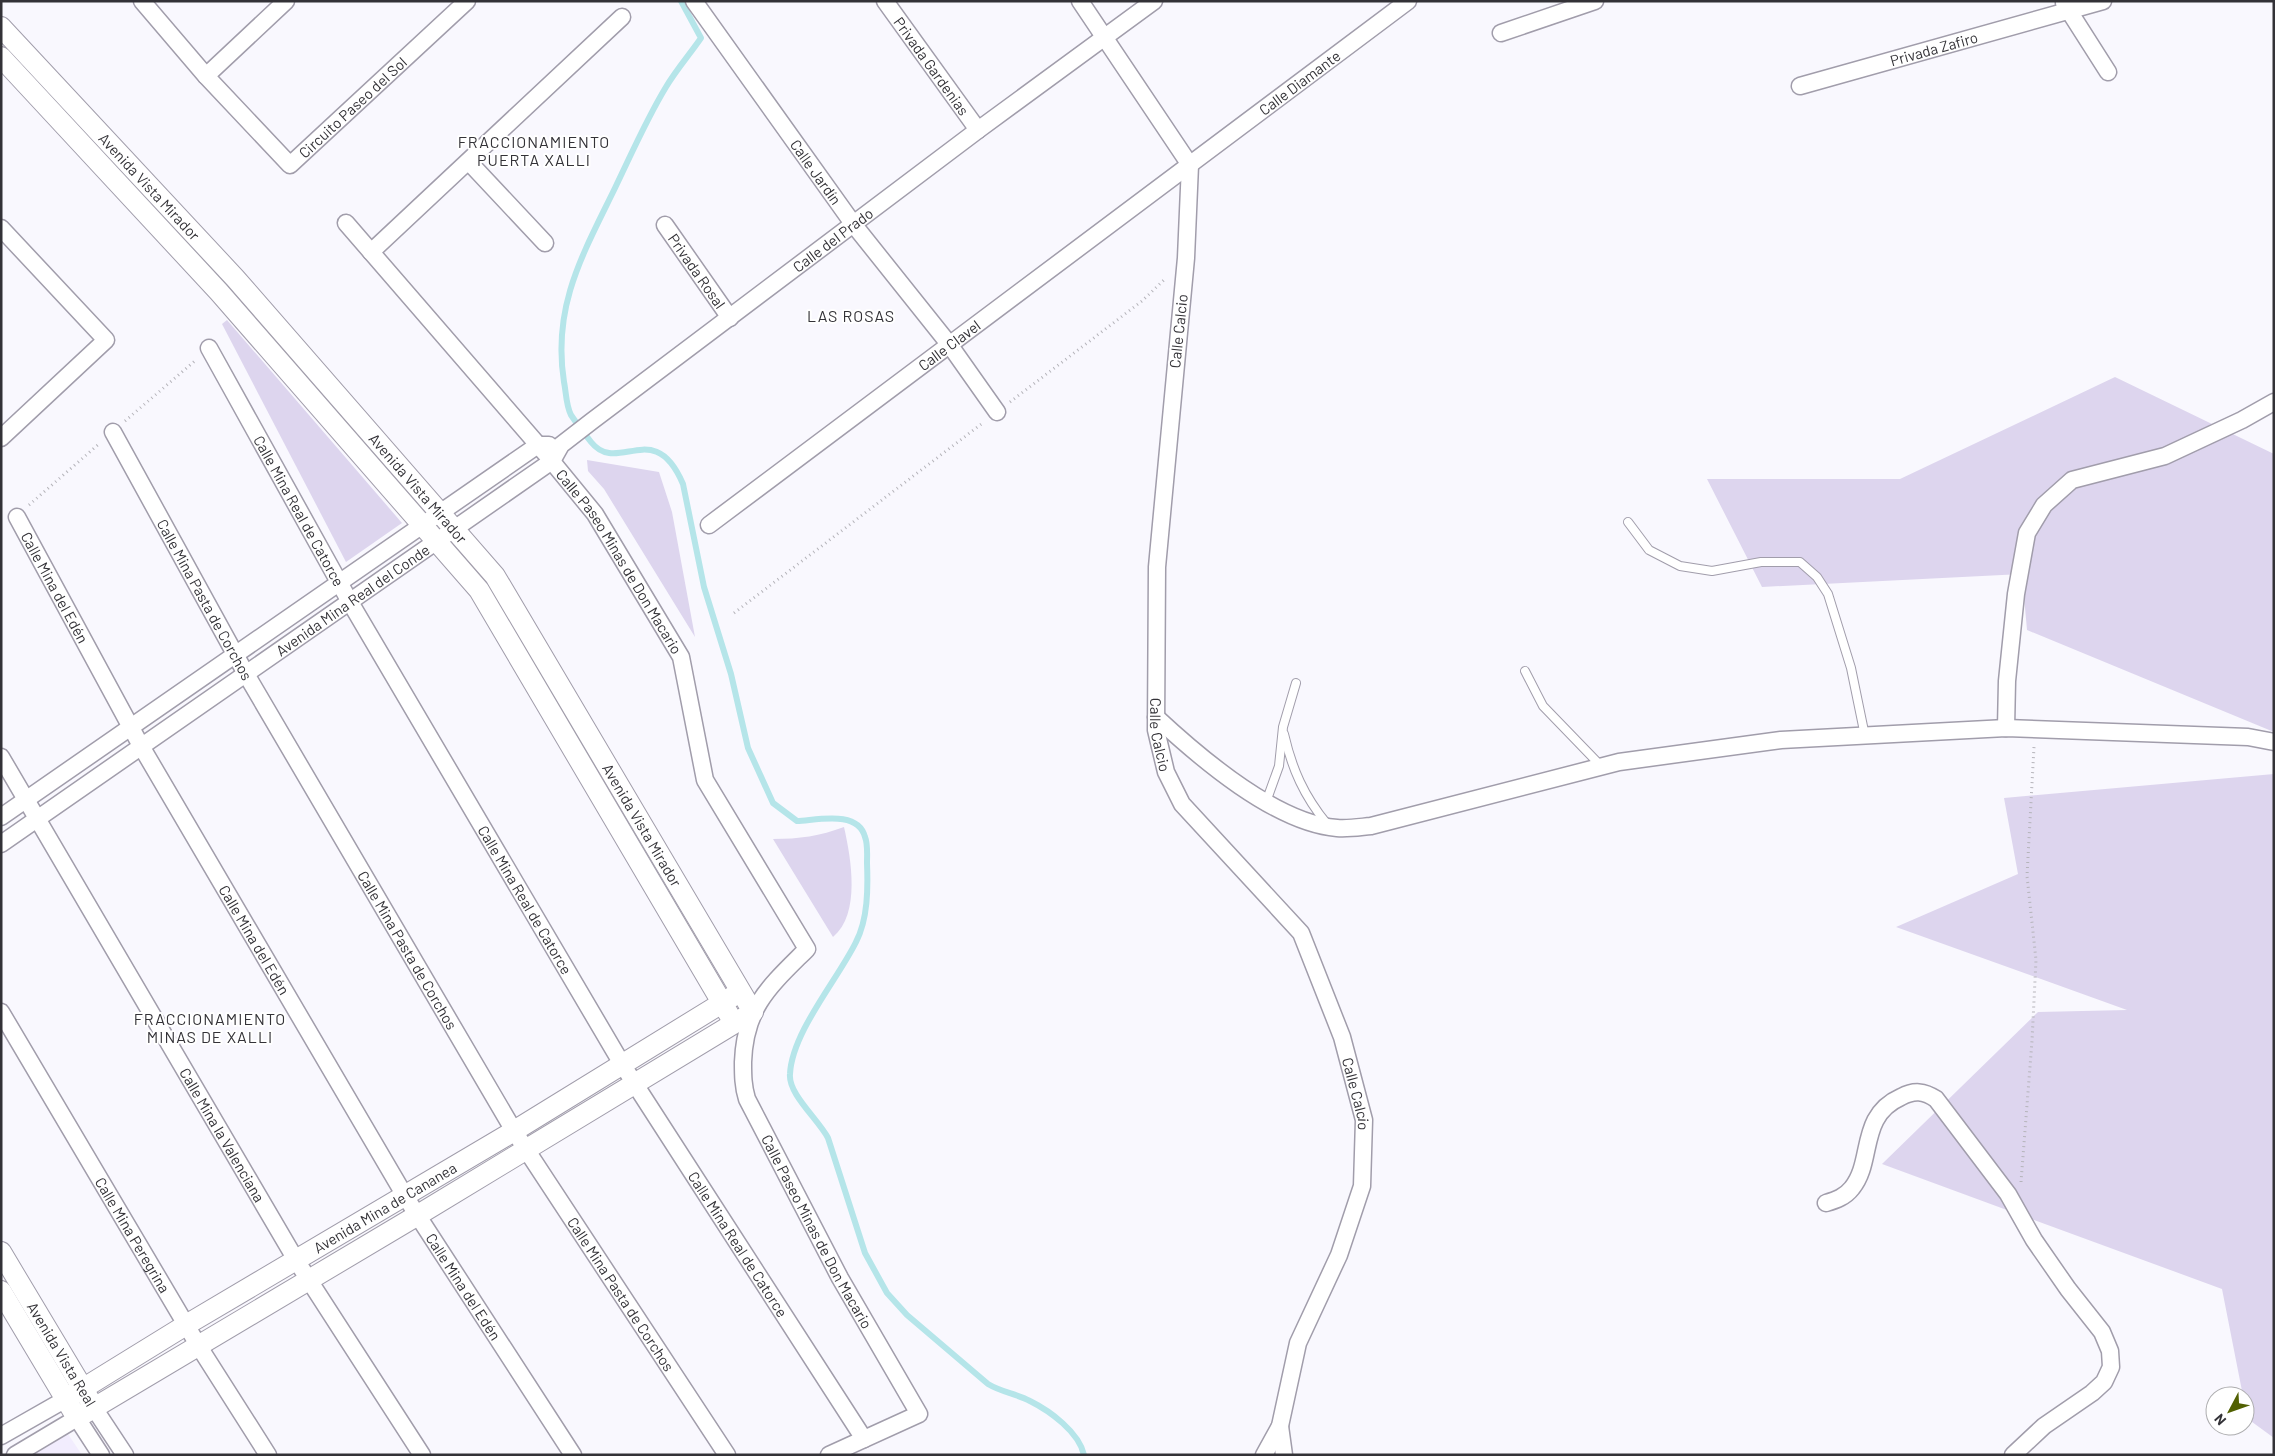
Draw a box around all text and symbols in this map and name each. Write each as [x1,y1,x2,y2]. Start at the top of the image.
street label: Privada Gardenias [890,13,973,119]
street label: Privada Zafiro [1888,28,1980,69]
street label: Calle Diamante [1255,46,1344,119]
street label: Circuito Paseo del Sol [295,53,410,162]
street label: Avenida Vista Mirador [95,129,204,244]
district label: FRACCIONAMIENTO PUERTA XALLI [458,132,610,169]
street label: Calle Jardín [787,136,845,208]
street label: Calle del Prado [789,204,876,276]
street label: Privada Rosal [665,230,729,312]
street label: Calle Calcio [1165,293,1191,369]
district label: LAS ROSAS [807,306,895,325]
street label: Calle Clavel [914,316,984,374]
street label: Avenida Vista Mirador [366,429,471,547]
street label: Calle Mina Real de Catorce [250,432,348,589]
street label: Calle Paseo Minas de Don Macario [553,465,686,657]
street label: Calle Mina Pasta de Corchos [154,516,256,683]
street label: Calle Mina del Edén [18,529,93,646]
street label: Avenida Mina Real del Conde [272,540,433,659]
street label: Calle Calcio [1147,698,1175,773]
street label: Avenida Vista Mirador [599,760,686,890]
street label: Calle Mina Real de Catorce [475,822,576,977]
street label: Calle Mina Pasta de Corchos [354,867,461,1033]
street label: Calle Mina del Edén [216,882,294,998]
district label: FRACCIONAMIENTO MINAS DE XALLI [134,1009,286,1046]
street label: Calle Calcio [1339,1056,1373,1131]
street label: Calle Mina la Valenciana [176,1065,269,1205]
street label: Calle Paseo Minas de Don Macario [758,1131,876,1332]
street label: Avenida Mina de Cananea [310,1158,460,1257]
street label: Calle Mina Real de Catorce [685,1168,792,1320]
street label: Calle Mina Peregrina [92,1174,174,1296]
street label: Calle Mina Pasta de Corchos [564,1213,678,1375]
street label: Calle Mina del Edén [422,1230,505,1343]
street label: Avenida Vista Real [24,1299,100,1409]
north arrow [2205,1386,2255,1436]
text: N [2210,1411,2229,1429]

